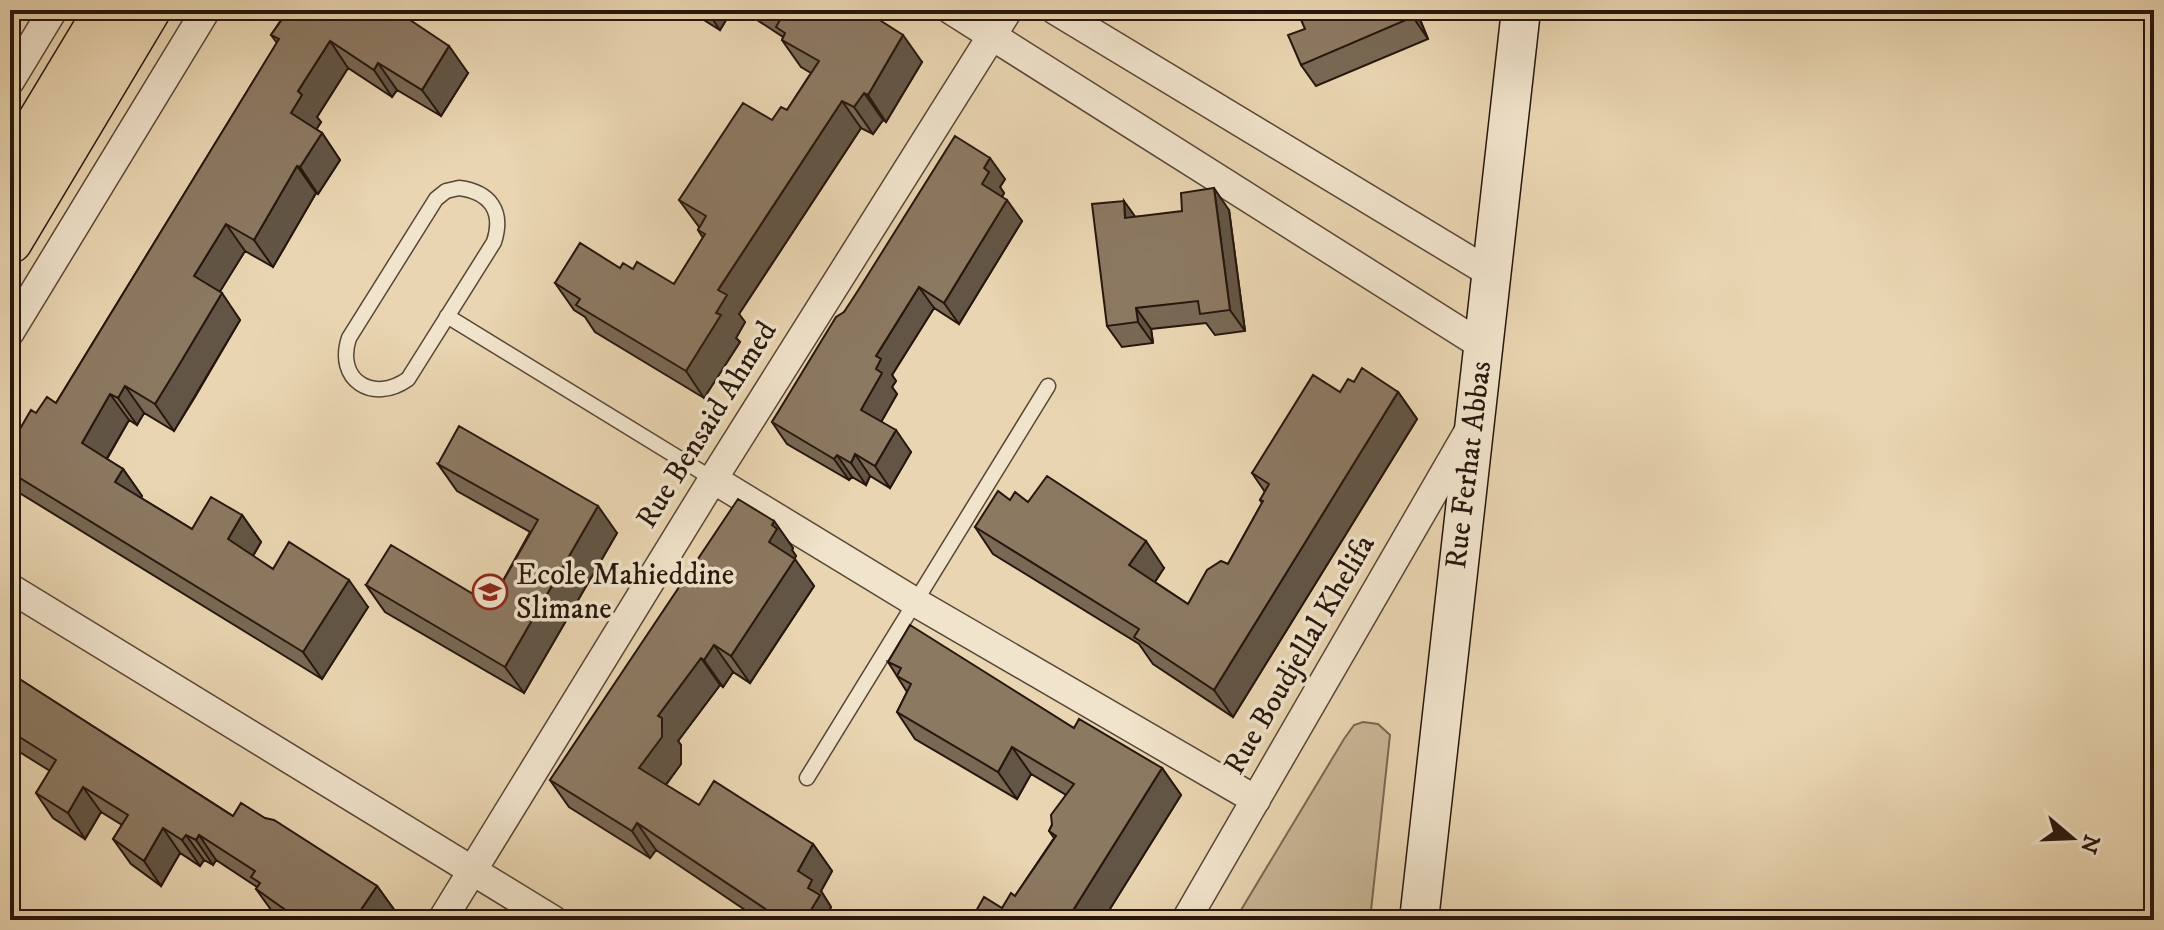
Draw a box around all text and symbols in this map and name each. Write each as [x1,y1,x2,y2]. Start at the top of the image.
street label: Rue Bensaid Ahmed [629,315,785,535]
street label: Rue Ferhat Abbas [1438,359,1500,571]
street label: Rue Boudjellal Khelifa [1216,528,1384,781]
place label: Ecole Mahieddine Slimane [516,557,734,628]
school or university icon: Ecole Mahieddine Slimane [471,573,509,611]
north arrow [2032,798,2112,878]
text: N [2074,831,2105,857]

